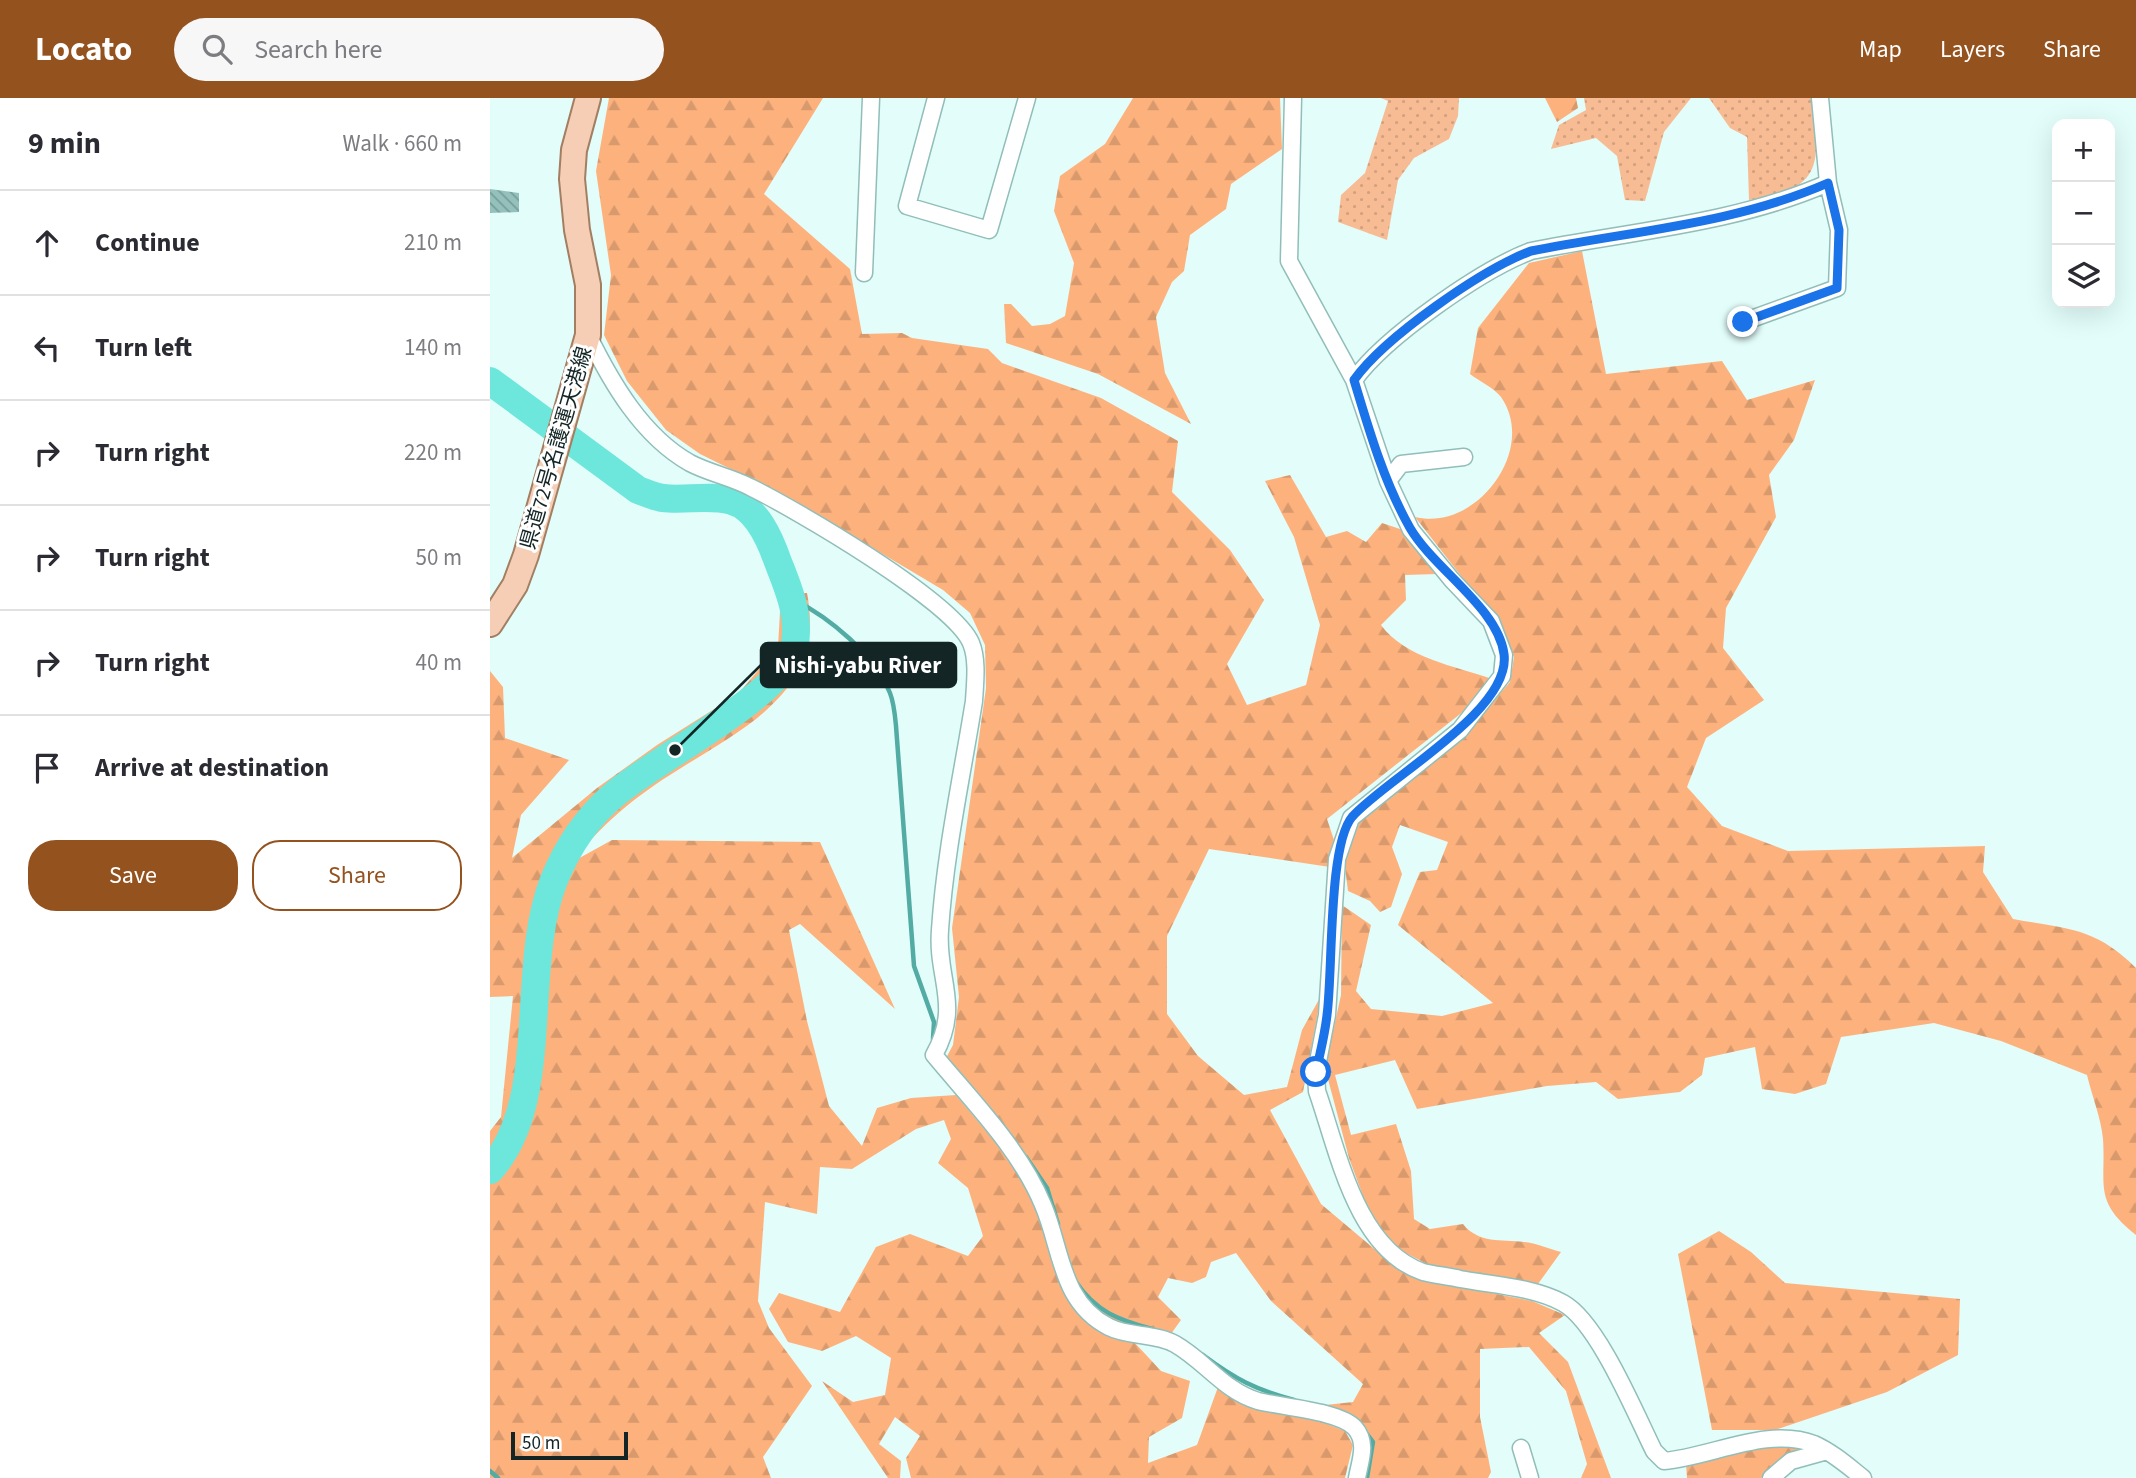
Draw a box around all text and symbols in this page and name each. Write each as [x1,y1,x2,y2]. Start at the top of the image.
search box [174,18,664,81]
text: Locato [35,26,132,73]
icon: search [198,30,236,68]
text: Search here [254,31,382,68]
text: Map [1859,32,1902,67]
text: Layers [1940,32,2005,67]
text: Share [2043,32,2101,67]
map controls [2052,119,2115,308]
button: + [2052,119,2115,182]
text: 9 min [28,122,101,165]
text: Walk · 660 m [343,127,462,160]
button: − [2052,182,2115,245]
icon: ahead [28,224,66,262]
text: Continue [95,224,200,261]
text: 210 m [404,226,462,259]
button: layers [2052,245,2115,308]
route end [1727,306,1758,337]
icon: left [28,329,66,367]
text: Turn left [95,329,192,366]
text: 140 m [404,331,462,364]
street label: 県道72号名護運天港線 [513,343,599,553]
icon: right [28,434,66,472]
text: Turn right [95,434,210,471]
text: 220 m [404,436,462,469]
icon: right [28,539,66,577]
text: Turn right [95,539,210,576]
text: 50 m [415,541,462,574]
callout: Nishi-yabu River [761,643,956,687]
icon: right [28,644,66,682]
text: Turn right [95,644,210,681]
text: 40 m [415,646,462,679]
text: Nishi-yabu River [775,649,942,682]
icon: arrive [28,749,66,787]
text: Arrive at destination [95,749,329,786]
button: Save [28,840,238,911]
button: Share [252,840,462,911]
route start [1300,1056,1331,1087]
scale bar [511,1429,628,1461]
text: 50 m [522,1430,560,1457]

